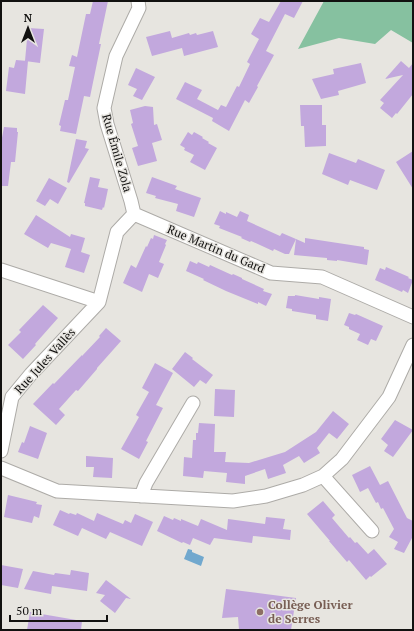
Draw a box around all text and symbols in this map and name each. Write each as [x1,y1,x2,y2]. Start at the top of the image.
north arrow [8,8,48,48]
text: N [24,11,33,25]
street label: Rue Émile Zola [99,112,136,194]
street label: Rue Martin du Gard [165,221,268,276]
street label: Rue Jules Vallès [11,325,78,397]
scale bar [10,597,107,623]
place label: Collège Olivier de Serres [268,597,353,626]
text: 50 m [16,603,43,618]
marker: Collège Olivier de Serres [255,607,265,617]

